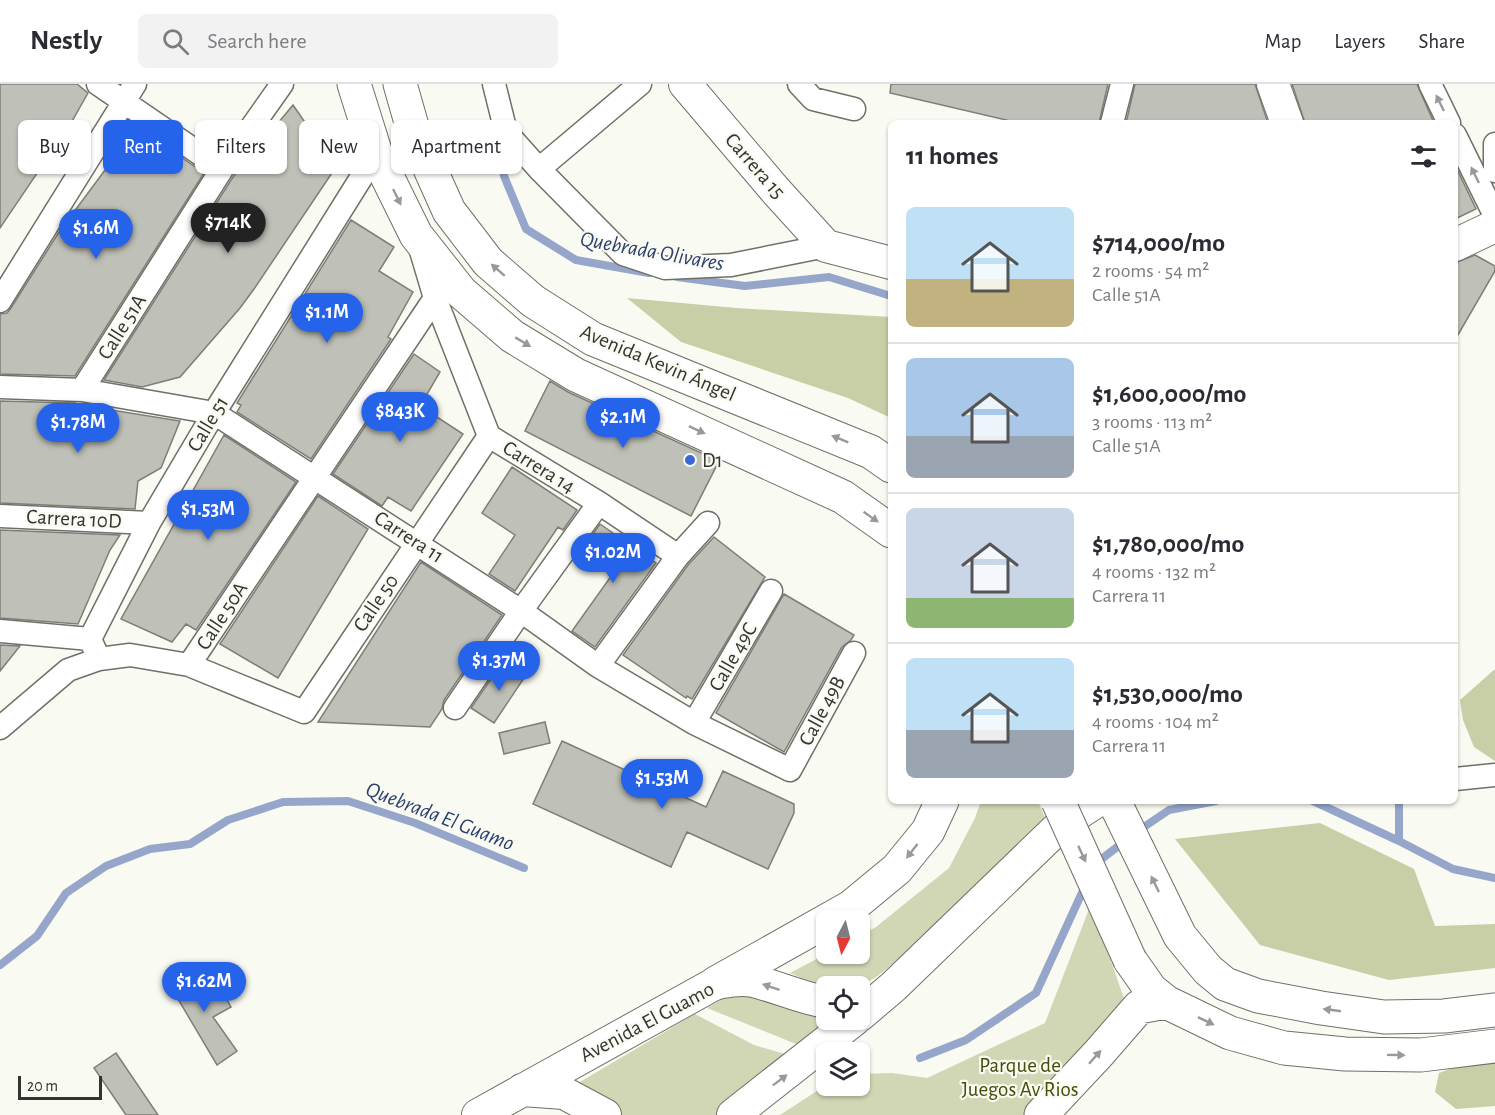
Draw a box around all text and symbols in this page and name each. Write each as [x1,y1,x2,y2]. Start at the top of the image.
search box [138,14,558,68]
icon: search [159,25,192,58]
text: Nestly [30,27,102,55]
text: Search here [207,30,307,52]
text: Map [1265,31,1301,52]
text: Layers [1334,31,1385,52]
text: Share [1418,31,1465,52]
one-way arrow [1435,95,1444,112]
chip: Buy [18,120,91,174]
chip: Rent [103,120,183,174]
chip: Filters [195,120,287,174]
chip: New [299,120,379,174]
chip: Apartment [391,120,522,174]
street label: Carrera 15 [721,129,789,203]
icon: filters [1407,140,1440,173]
text: 11 homes [906,143,998,169]
one-way arrow [1470,167,1480,184]
one-way arrow [393,189,402,206]
pin: $714K [186,203,270,254]
pin: $1.6M [54,209,138,260]
text: $714K [205,212,251,232]
text: $1.6M [73,218,119,238]
water label: Quebrada Olivares [578,228,726,274]
text: $714,000/mo [1092,230,1225,256]
icon: home [954,231,1026,303]
text: 2 rooms · 54 m² [1092,261,1209,281]
one-way arrow [491,264,506,277]
text: Calle 51A [1092,285,1161,305]
street label: Calle 51A [94,291,150,363]
pin: $1.1M [285,293,369,344]
text: $1.1M [305,302,349,322]
street label: Avenida Kevin Ángel [577,319,740,405]
one-way arrow [515,337,531,348]
text: $1,600,000/mo [1092,381,1246,407]
icon: home [954,382,1026,454]
pin: $843K [358,392,442,443]
street label: Calle 51 [184,393,232,455]
pin: $2.1M [581,398,665,449]
text: $843K [375,401,425,421]
pin: $1.78M [29,403,127,454]
text: $2.1M [600,407,646,427]
text: $1.78M [50,412,106,432]
text: 3 rooms · 113 m² [1092,412,1212,432]
one-way arrow [688,426,705,435]
one-way arrow [830,434,848,444]
text: Calle 51A [1092,436,1161,456]
street label: Carrera 14 [499,437,579,497]
place label: D1 [702,450,723,471]
marker: D1 [683,453,697,467]
pin: $1.53M [159,490,257,541]
text: $1.53M [181,499,235,519]
street label: Carrera 10D [26,506,122,532]
street label: Carrera 11 [371,507,447,567]
one-way arrow [862,511,878,523]
text: $1,780,000/mo [1092,531,1244,557]
icon: home [954,532,1026,604]
pin: $1.02M [564,533,662,584]
text: $1.02M [585,542,641,562]
text: 4 rooms · 132 m² [1092,562,1216,582]
street label: Calle 50 [349,571,403,635]
street label: Calle 50A [192,578,252,654]
text: Carrera 11 [1092,586,1166,606]
street label: Calle 49C [705,619,761,695]
pin: $1.37M [450,641,548,692]
text: $1.37M [472,650,526,670]
street label: Calle 49B [795,673,849,749]
text: $1,530,000/mo [1092,681,1243,707]
icon: home [954,682,1026,754]
text: 4 rooms · 104 m² [1092,712,1219,732]
text: Carrera 11 [1092,736,1166,756]
pin: $1.53M [613,759,711,810]
text: $1.53M [635,768,689,788]
water label: Quebrada El Guamo [363,778,517,854]
one-way arrow [906,843,919,859]
one-way arrow [1078,846,1087,863]
one-way arrow [1150,875,1159,892]
north arrow [816,910,870,964]
map controls [816,910,870,1096]
pin: $1.62M [155,962,253,1013]
text: $1.62M [176,971,232,991]
button: locate [816,976,870,1030]
street label: Avenida El Guamo [577,978,717,1066]
one-way arrow [762,982,780,992]
one-way arrow [1323,1005,1342,1014]
one-way arrow [1198,1017,1215,1026]
button: layers [816,1042,870,1096]
one-way arrow [1088,1050,1101,1065]
one-way arrow [1387,1050,1406,1059]
park label: Parque de Juegos Av Rios [961,1055,1079,1100]
scale bar [18,1073,102,1100]
one-way arrow [772,1074,787,1086]
text: 20 m [27,1078,58,1094]

